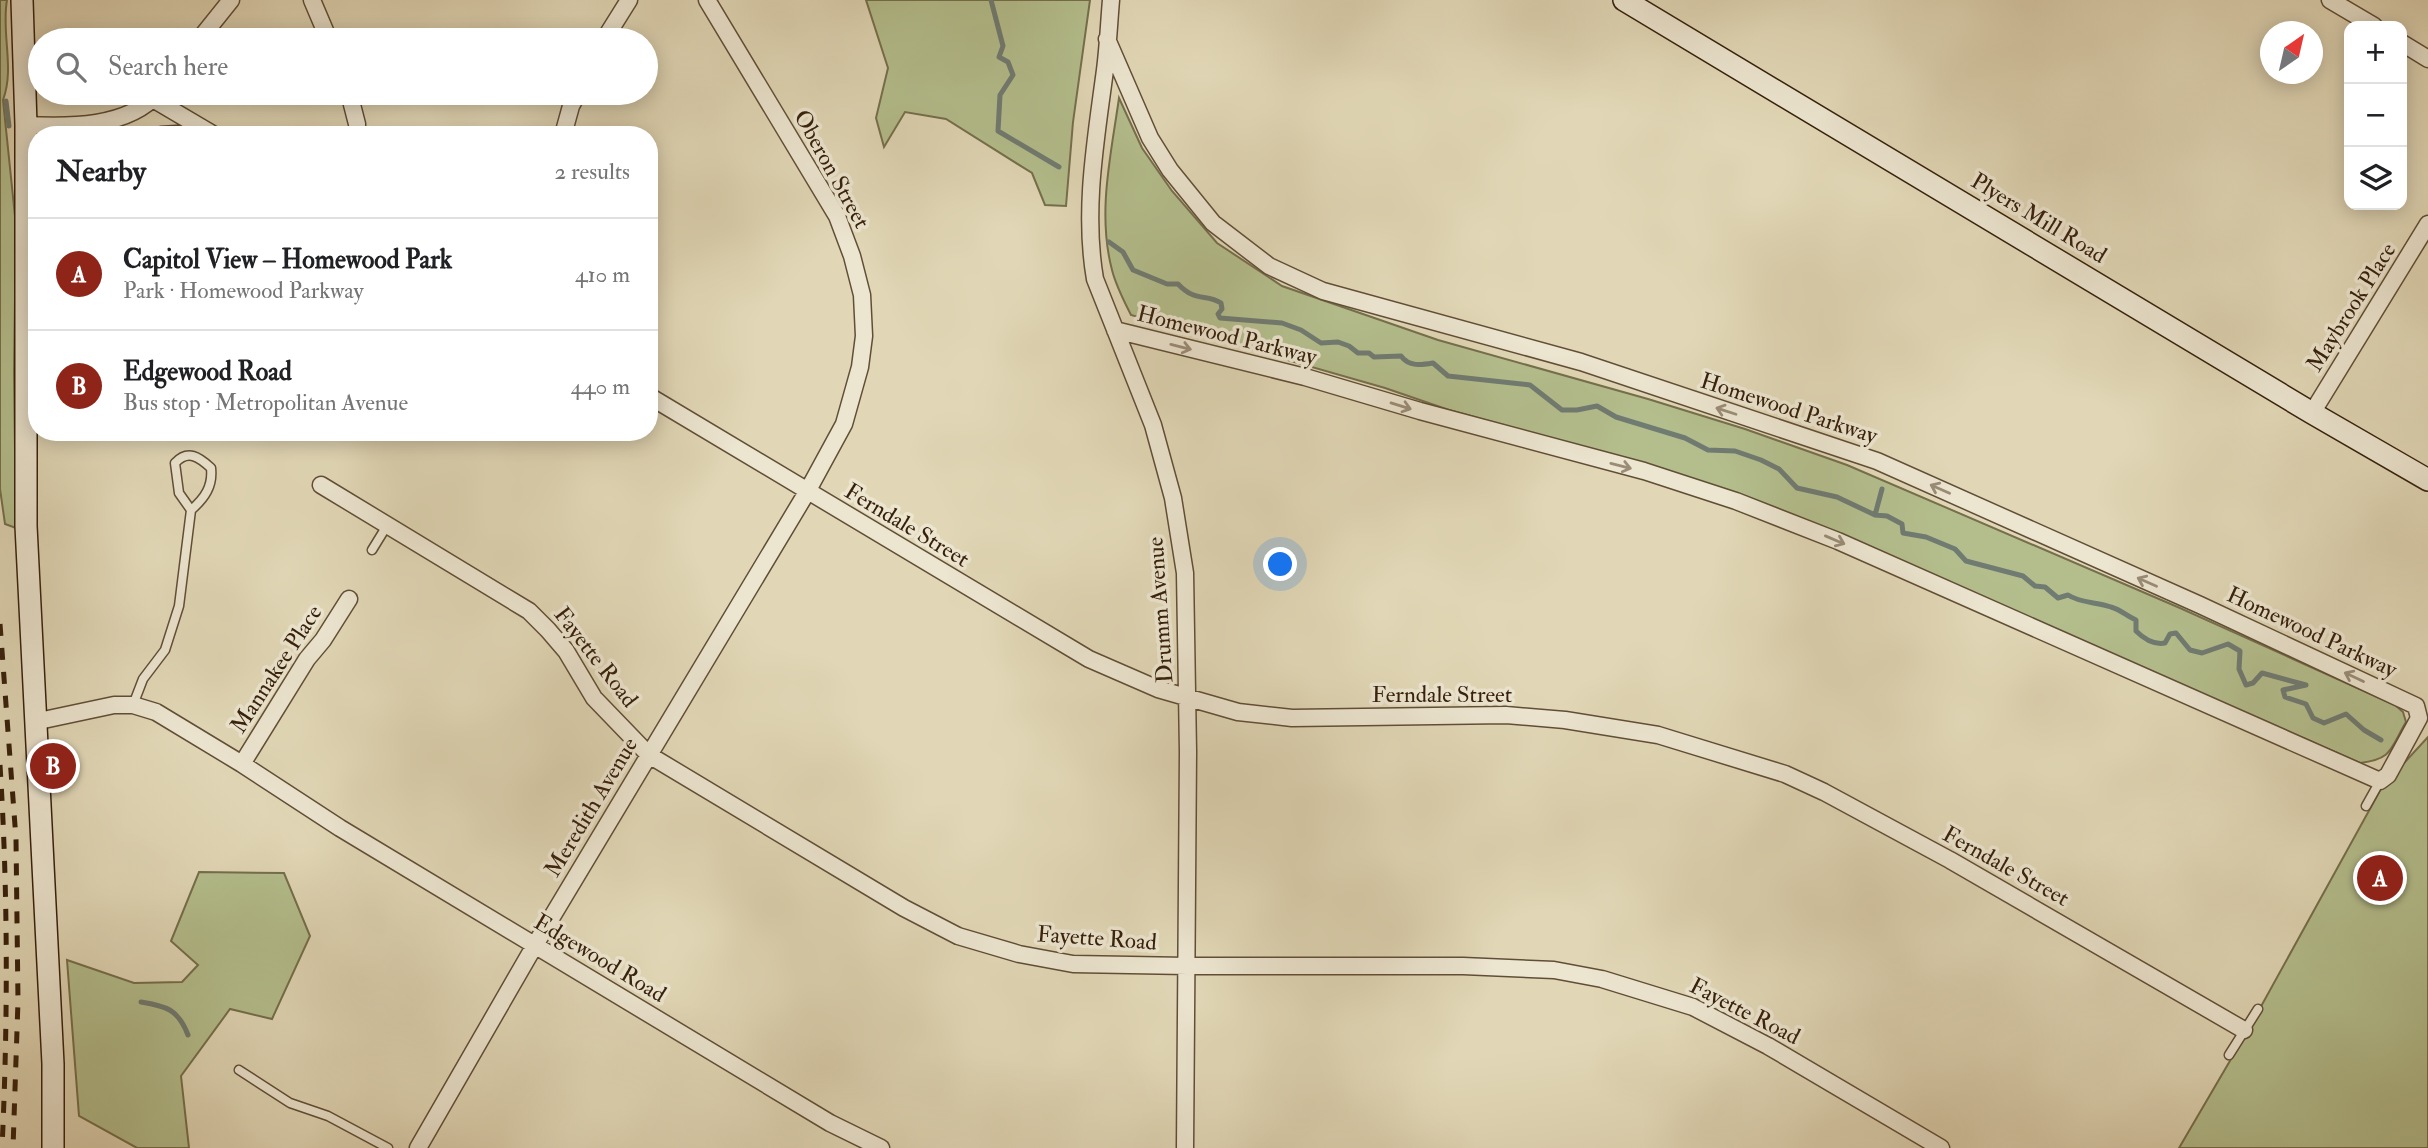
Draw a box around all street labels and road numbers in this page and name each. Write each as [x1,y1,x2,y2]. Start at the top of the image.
street label: Oberon Street [787,105,877,233]
street label: Plyers Mill Road [1966,166,2112,270]
street label: Maybrook Place [2300,237,2402,377]
street label: Homewood Parkway [1134,299,1321,372]
street label: Homewood Parkway [1697,366,1882,451]
street label: Ferndale Street [839,476,975,574]
street label: Drumm Avenue [1140,536,1180,684]
street label: Homewood Parkway [2222,580,2403,684]
street label: Mannakee Place [224,599,328,739]
street label: Fayette Road [548,601,644,713]
street label: Ferndale Street [1372,680,1512,709]
street label: Meredith Avenue [538,732,644,882]
street label: Ferndale Street [1938,819,2074,913]
street label: Edgewood Road [529,907,671,1009]
street label: Fayette Road [1036,919,1158,957]
street label: Fayette Road [1685,971,1805,1051]

